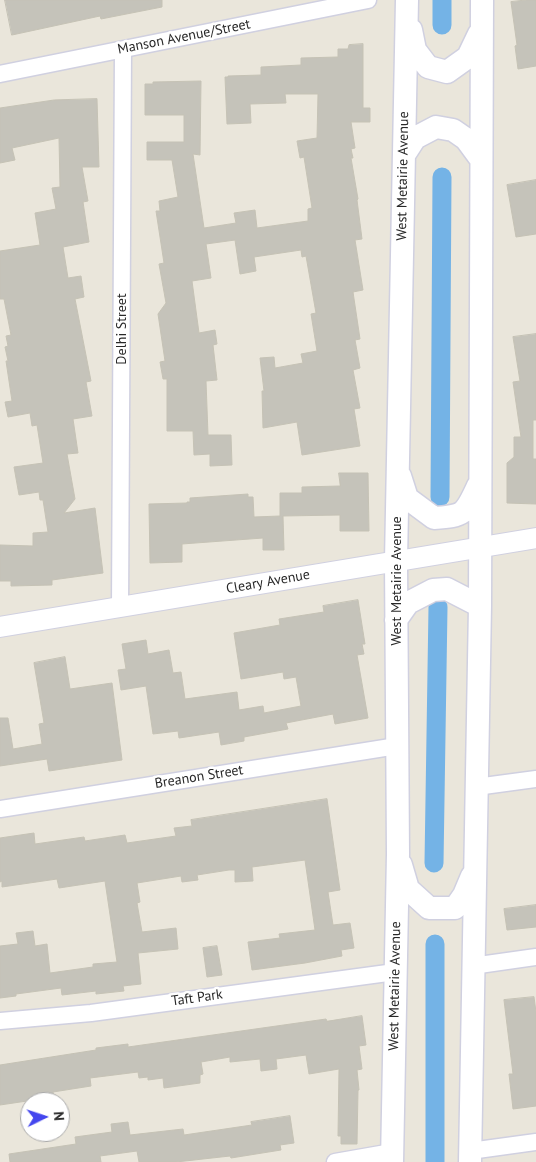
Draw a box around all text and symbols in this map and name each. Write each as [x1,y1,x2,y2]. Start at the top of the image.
street label: Manson Avenue/Street [116,16,252,58]
street label: West Metairie Avenue [393,111,413,241]
street label: Delhi Street [114,293,130,365]
street label: West Metairie Avenue [389,516,405,646]
street label: Cleary Avenue [225,566,311,598]
street label: Breanon Street [154,762,244,792]
street label: West Metairie Avenue [385,921,405,1051]
street label: Taft Park [170,986,224,1010]
north arrow [20,1092,70,1142]
text: N [50,1111,68,1121]

